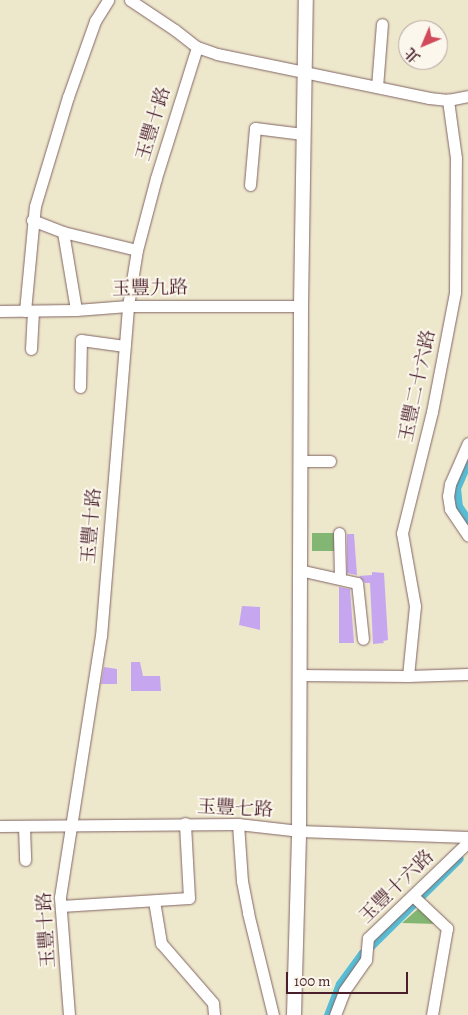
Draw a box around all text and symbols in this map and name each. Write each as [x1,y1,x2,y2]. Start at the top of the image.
north arrow [398,20,448,70]
text: 北 [401,44,424,67]
street label: 玉豐十路 [132,84,176,164]
street label: 玉豐九路 [112,277,188,301]
street label: 玉豐二十六路 [395,328,441,444]
street label: 玉豐十路 [77,487,107,565]
street label: 玉豐七路 [196,796,274,822]
street label: 玉豐十六路 [355,846,439,928]
street label: 玉豐十路 [34,891,60,969]
scale bar [288,962,410,994]
text: 100 m [294,971,331,991]

